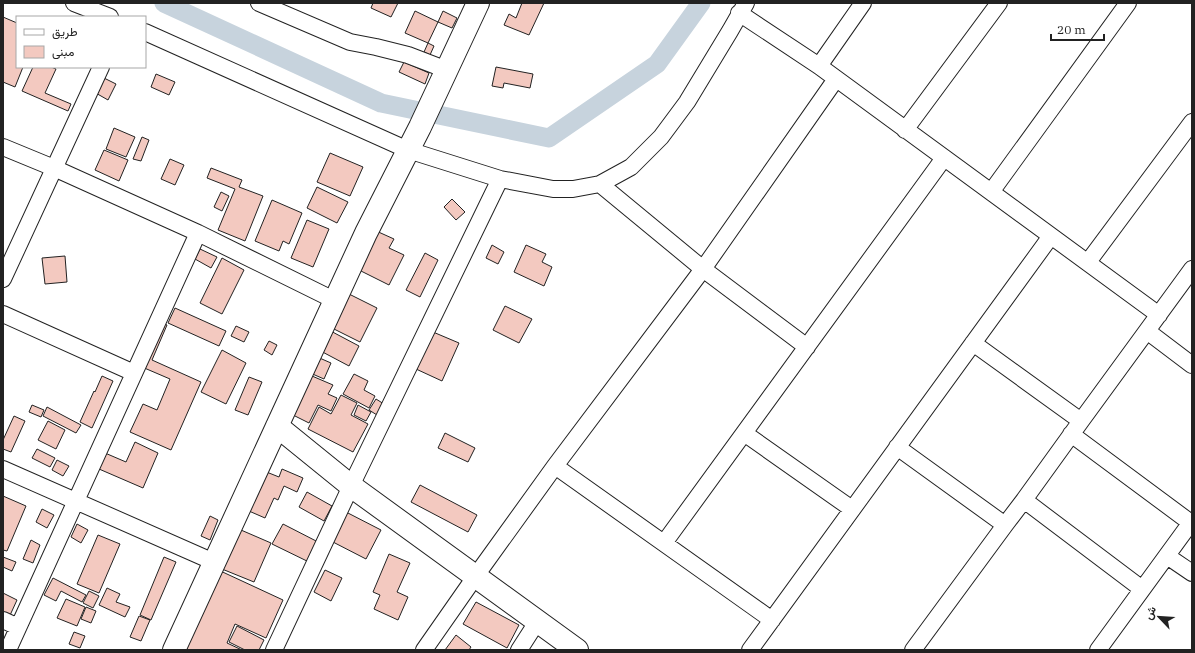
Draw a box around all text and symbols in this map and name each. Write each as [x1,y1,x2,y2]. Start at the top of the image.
legend [16,16,146,68]
scale bar [1051,16,1104,42]
text: 20 m [1057,22,1086,37]
text: طريق [52,24,78,40]
text: مبنى [52,44,74,60]
north arrow [1139,597,1179,637]
text: ش [1141,604,1159,622]

